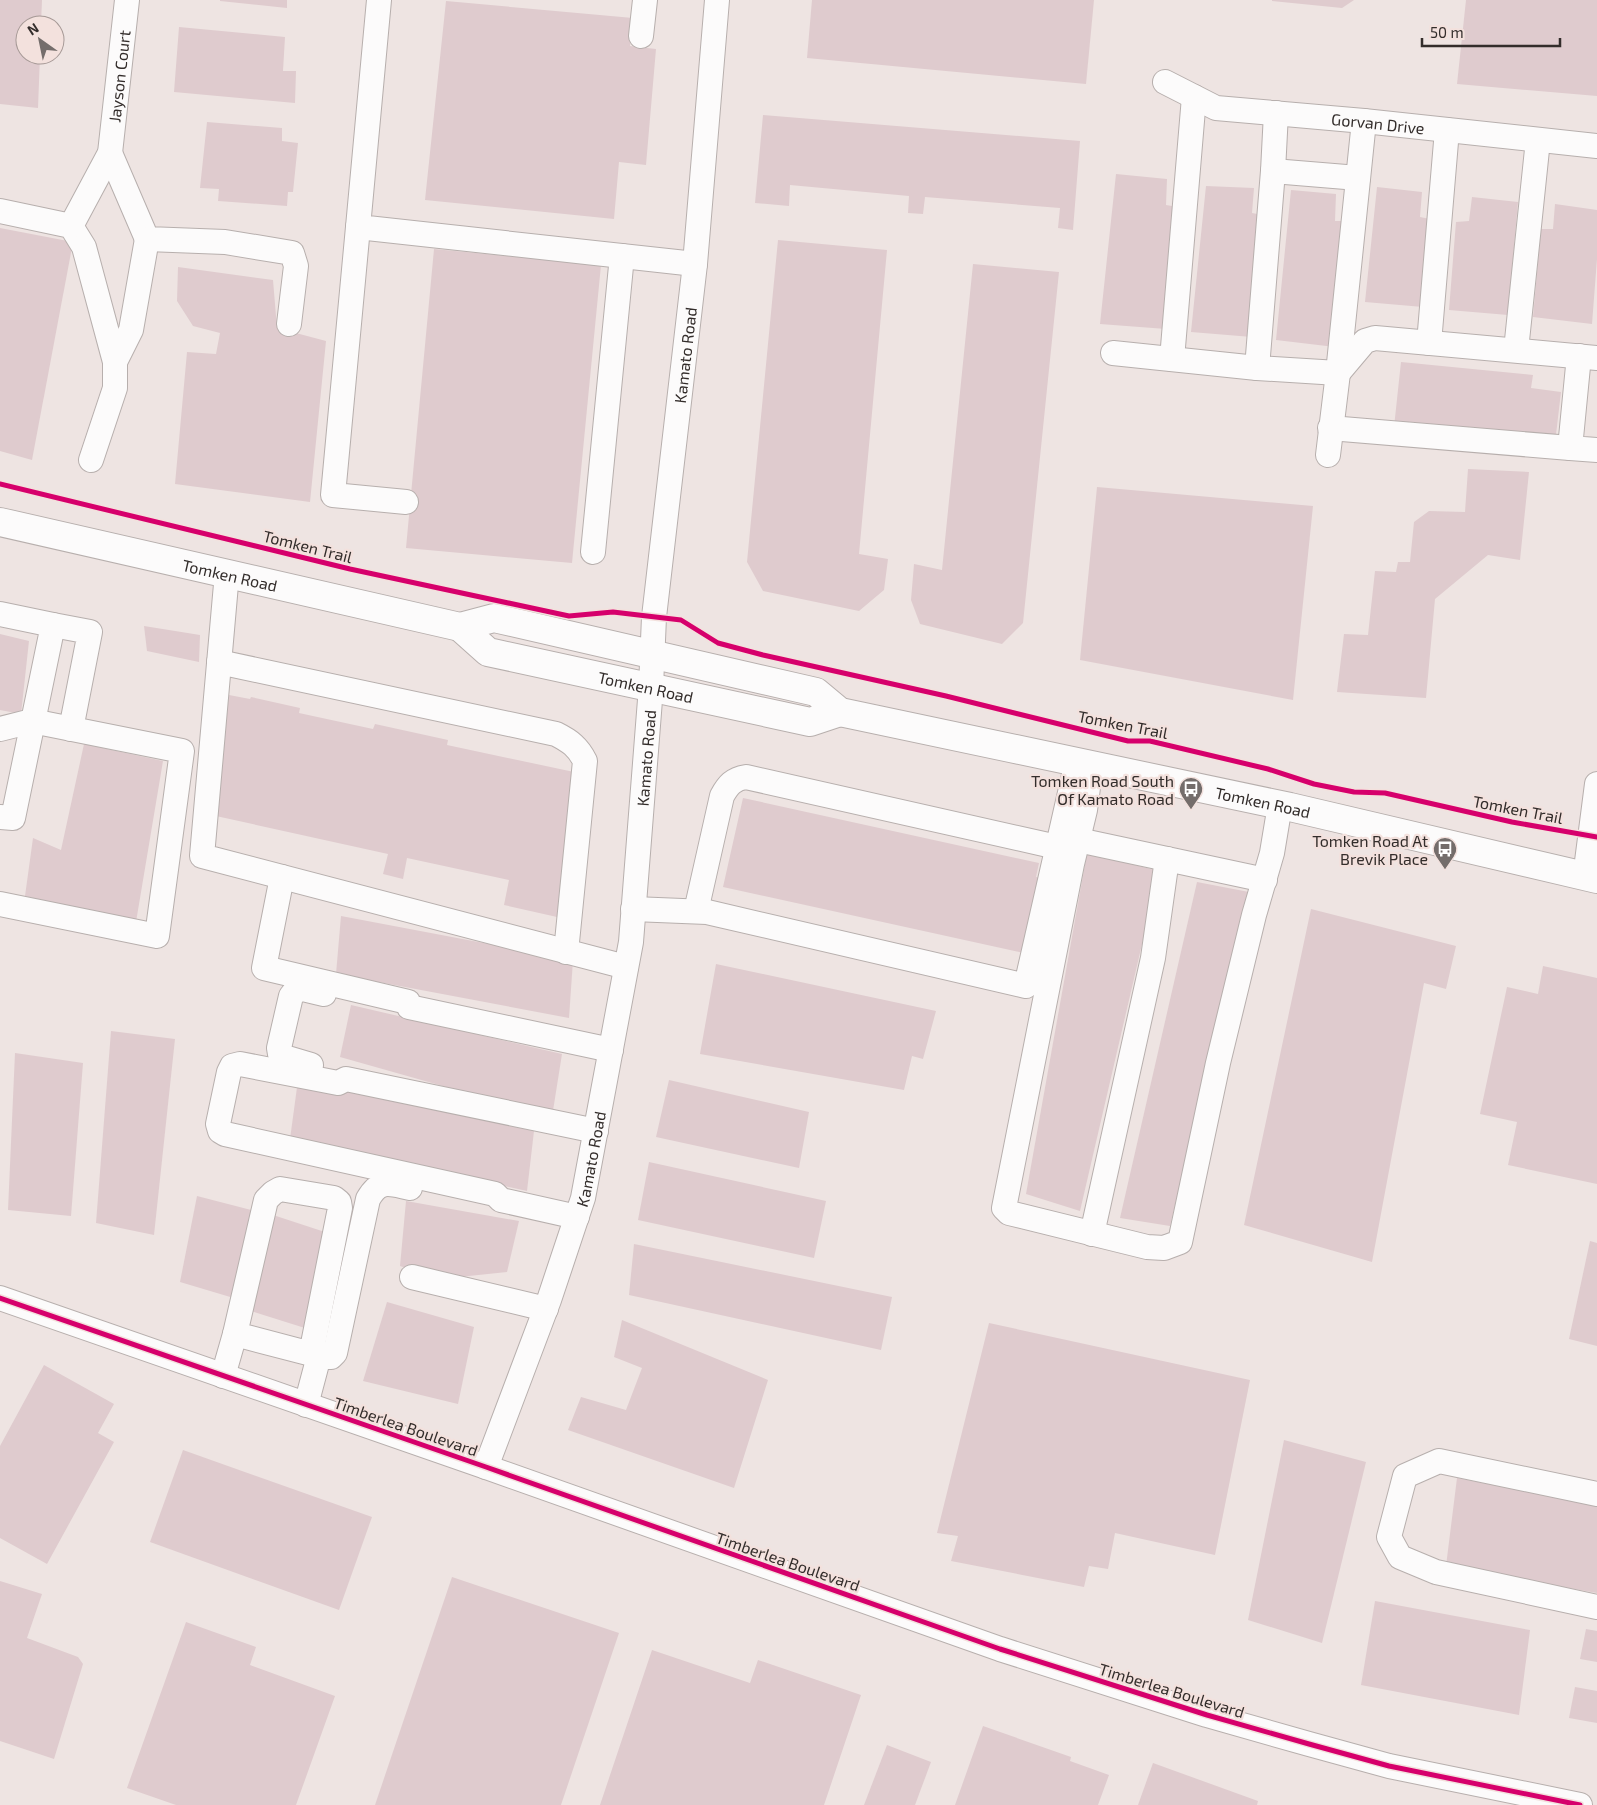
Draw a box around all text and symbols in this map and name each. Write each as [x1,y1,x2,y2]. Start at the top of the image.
north arrow [15,15,65,65]
scale bar [1422,15,1560,47]
text: N [24,19,42,39]
text: 50 m [1430,23,1464,41]
street label: Jayson Court [104,29,133,123]
street label: Gorvan Drive [1331,109,1426,137]
street label: Kamato Road [669,306,699,404]
street label: Tomken Trail [261,526,355,566]
street label: Tomken Road [181,554,279,595]
street label: Tomken Road [596,667,695,706]
street label: Tomken Trail [1076,706,1170,742]
street label: Kamato Road [632,709,659,807]
place label: Tomken Road South Of Kamato Road [1031,771,1174,808]
bus stop icon: Tomken Road South Of Kamato Road [1178,776,1204,810]
street label: Tomken Road [1214,782,1313,821]
street label: Tomken Trail [1471,791,1565,827]
place label: Tomken Road At Brevik Place [1312,831,1428,868]
bus stop icon: Tomken Road At Brevik Place [1432,836,1458,870]
street label: Kamato Road [571,1109,609,1209]
street label: Timberlea Boulevard [331,1392,481,1460]
street label: Timberlea Boulevard [713,1527,863,1595]
street label: Timberlea Boulevard [1097,1659,1247,1721]

